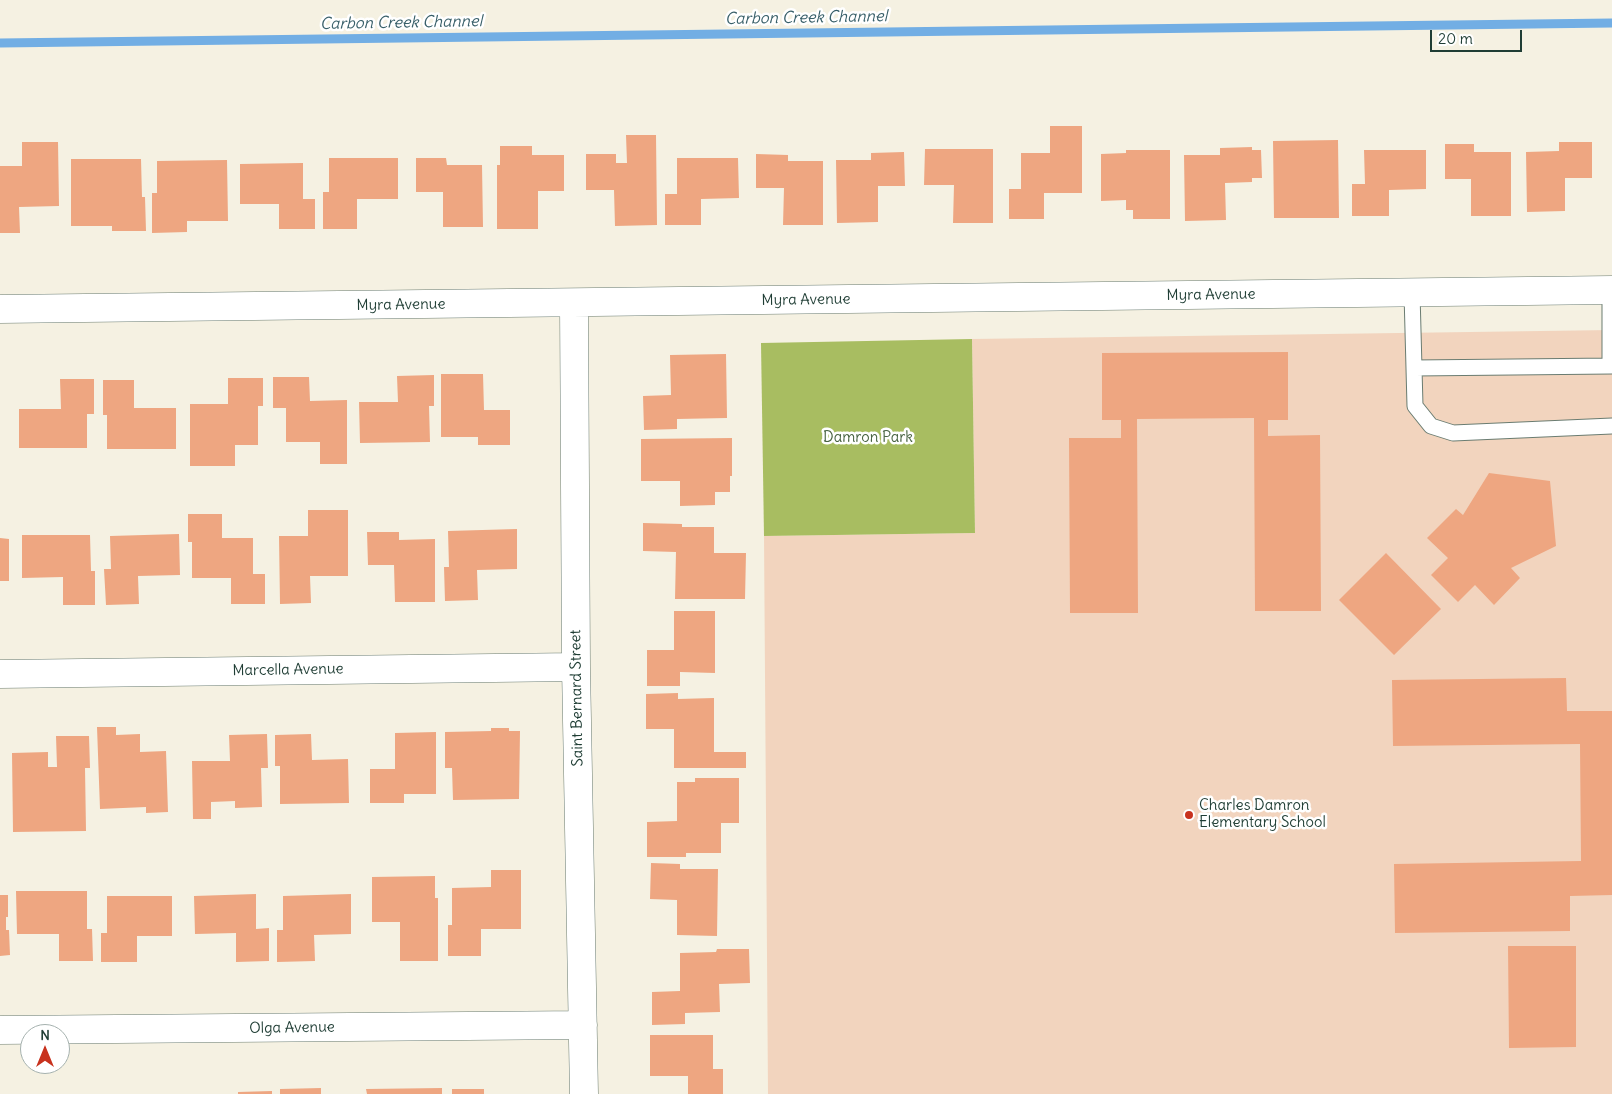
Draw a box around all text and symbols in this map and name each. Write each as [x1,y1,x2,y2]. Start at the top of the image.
water label: Carbon Creek Channel [725,7,887,29]
water label: Carbon Creek Channel [320,12,482,34]
scale bar [1432,20,1524,52]
text: 20 m [1438,29,1473,48]
street label: Myra Avenue [1166,285,1256,305]
street label: Myra Avenue [761,290,851,310]
street label: Myra Avenue [356,295,446,315]
park label: Damron Park [823,429,913,447]
street label: Saint Bernard Street [567,629,587,767]
street label: Marcella Avenue [232,660,344,680]
place label: Charles Damron Elementary School [1199,797,1326,832]
marker: Charles Damron Elementary School [1183,809,1195,821]
street label: Olga Avenue [249,1018,335,1038]
north arrow [20,1024,70,1074]
text: N [40,1026,50,1044]

